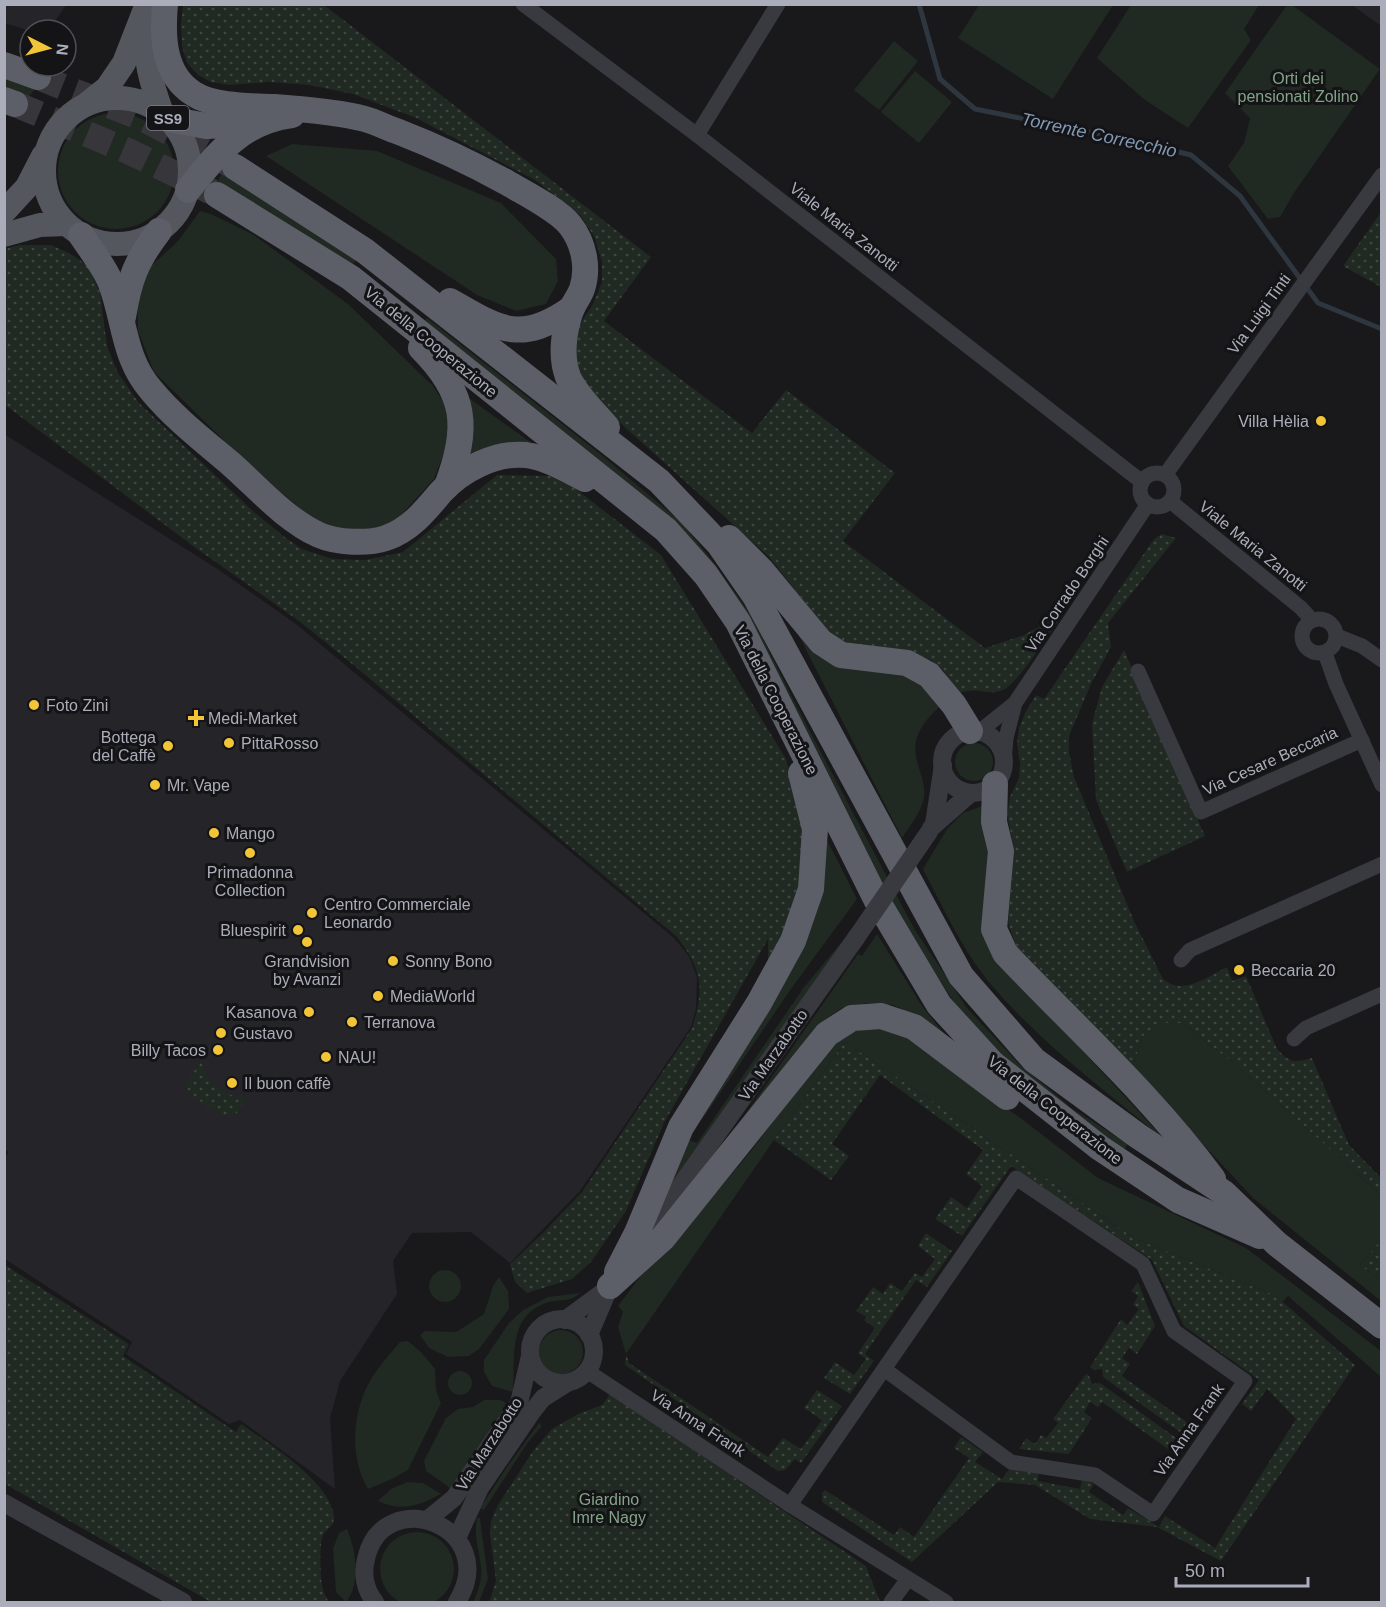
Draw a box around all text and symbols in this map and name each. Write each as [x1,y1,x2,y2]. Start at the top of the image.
north arrow [18,18,78,78]
text: N [53,43,71,56]
park label: Orti dei pensionati Zolino [1238,70,1359,105]
road number: SS9 [147,106,189,130]
water label: Torrente Correcchio [1019,109,1179,161]
street label: Viale Maria Zanotti [786,179,902,275]
street label: Via Luigi Tinti [1224,271,1294,357]
street label: Via della Cooperazione [361,283,501,401]
place label: Villa Hèlia [1238,413,1309,430]
marker: Villa Hèlia [1314,414,1328,428]
street label: Viale Maria Zanotti [1196,498,1310,594]
street label: Via Corrado Borghi [1022,533,1112,655]
street label: Via della Cooperazione [731,623,821,778]
place label: Foto Zini [46,697,108,714]
marker: Foto Zini [27,698,41,712]
place label: Medi-Market [208,710,297,727]
marker: Medi-Market [189,711,203,725]
street label: Via Cesare Beccaria [1200,724,1340,798]
place label: Bottega del Caffè [92,729,156,764]
place label: PittaRosso [241,735,318,752]
marker: PittaRosso [222,736,236,750]
marker: Bottega del Caffè [161,739,175,753]
place label: Mr. Vape [167,777,230,794]
marker: Mr. Vape [148,778,162,792]
place label: Mango [226,825,275,842]
marker: Mango [207,826,221,840]
marker: Primadonna Collection [243,846,257,860]
place label: Primadonna Collection [207,864,293,899]
place label: Centro Commerciale Leonardo [324,896,471,931]
marker: Centro Commerciale Leonardo [305,906,319,920]
place label: Bluespirit [220,922,287,939]
marker: Bluespirit [291,923,305,937]
marker: Grandvision by Avanzi [300,935,314,949]
place label: Grandvision by Avanzi [264,953,350,988]
place label: Sonny Bono [405,953,492,970]
marker: Sonny Bono [386,954,400,968]
place label: Beccaria 20 [1251,962,1336,979]
marker: Beccaria 20 [1232,963,1246,977]
place label: MediaWorld [390,988,475,1005]
marker: MediaWorld [371,989,385,1003]
place label: Kasanova [226,1004,297,1021]
marker: Kasanova [302,1005,316,1019]
street label: Via Marzabotto [735,1006,811,1104]
place label: Terranova [364,1014,435,1031]
marker: Terranova [345,1015,359,1029]
place label: Gustavo [233,1025,293,1042]
marker: Gustavo [214,1026,228,1040]
place label: Billy Tacos [131,1042,206,1059]
marker: Billy Tacos [211,1043,225,1057]
place label: NAU! [338,1049,376,1066]
marker: NAU! [319,1050,333,1064]
street label: Via della Cooperazione [985,1052,1125,1168]
place label: Il buon caffè [244,1075,331,1092]
marker: Il buon caffè [225,1076,239,1090]
street label: Via Anna Frank [1151,1380,1228,1480]
street label: Via Anna Frank [648,1386,749,1460]
street label: Via Marzabotto [453,1394,525,1494]
park label: Giardino Imre Nagy [572,1491,646,1526]
scale bar [1176,1550,1308,1588]
text: 50 m [1185,1561,1225,1581]

